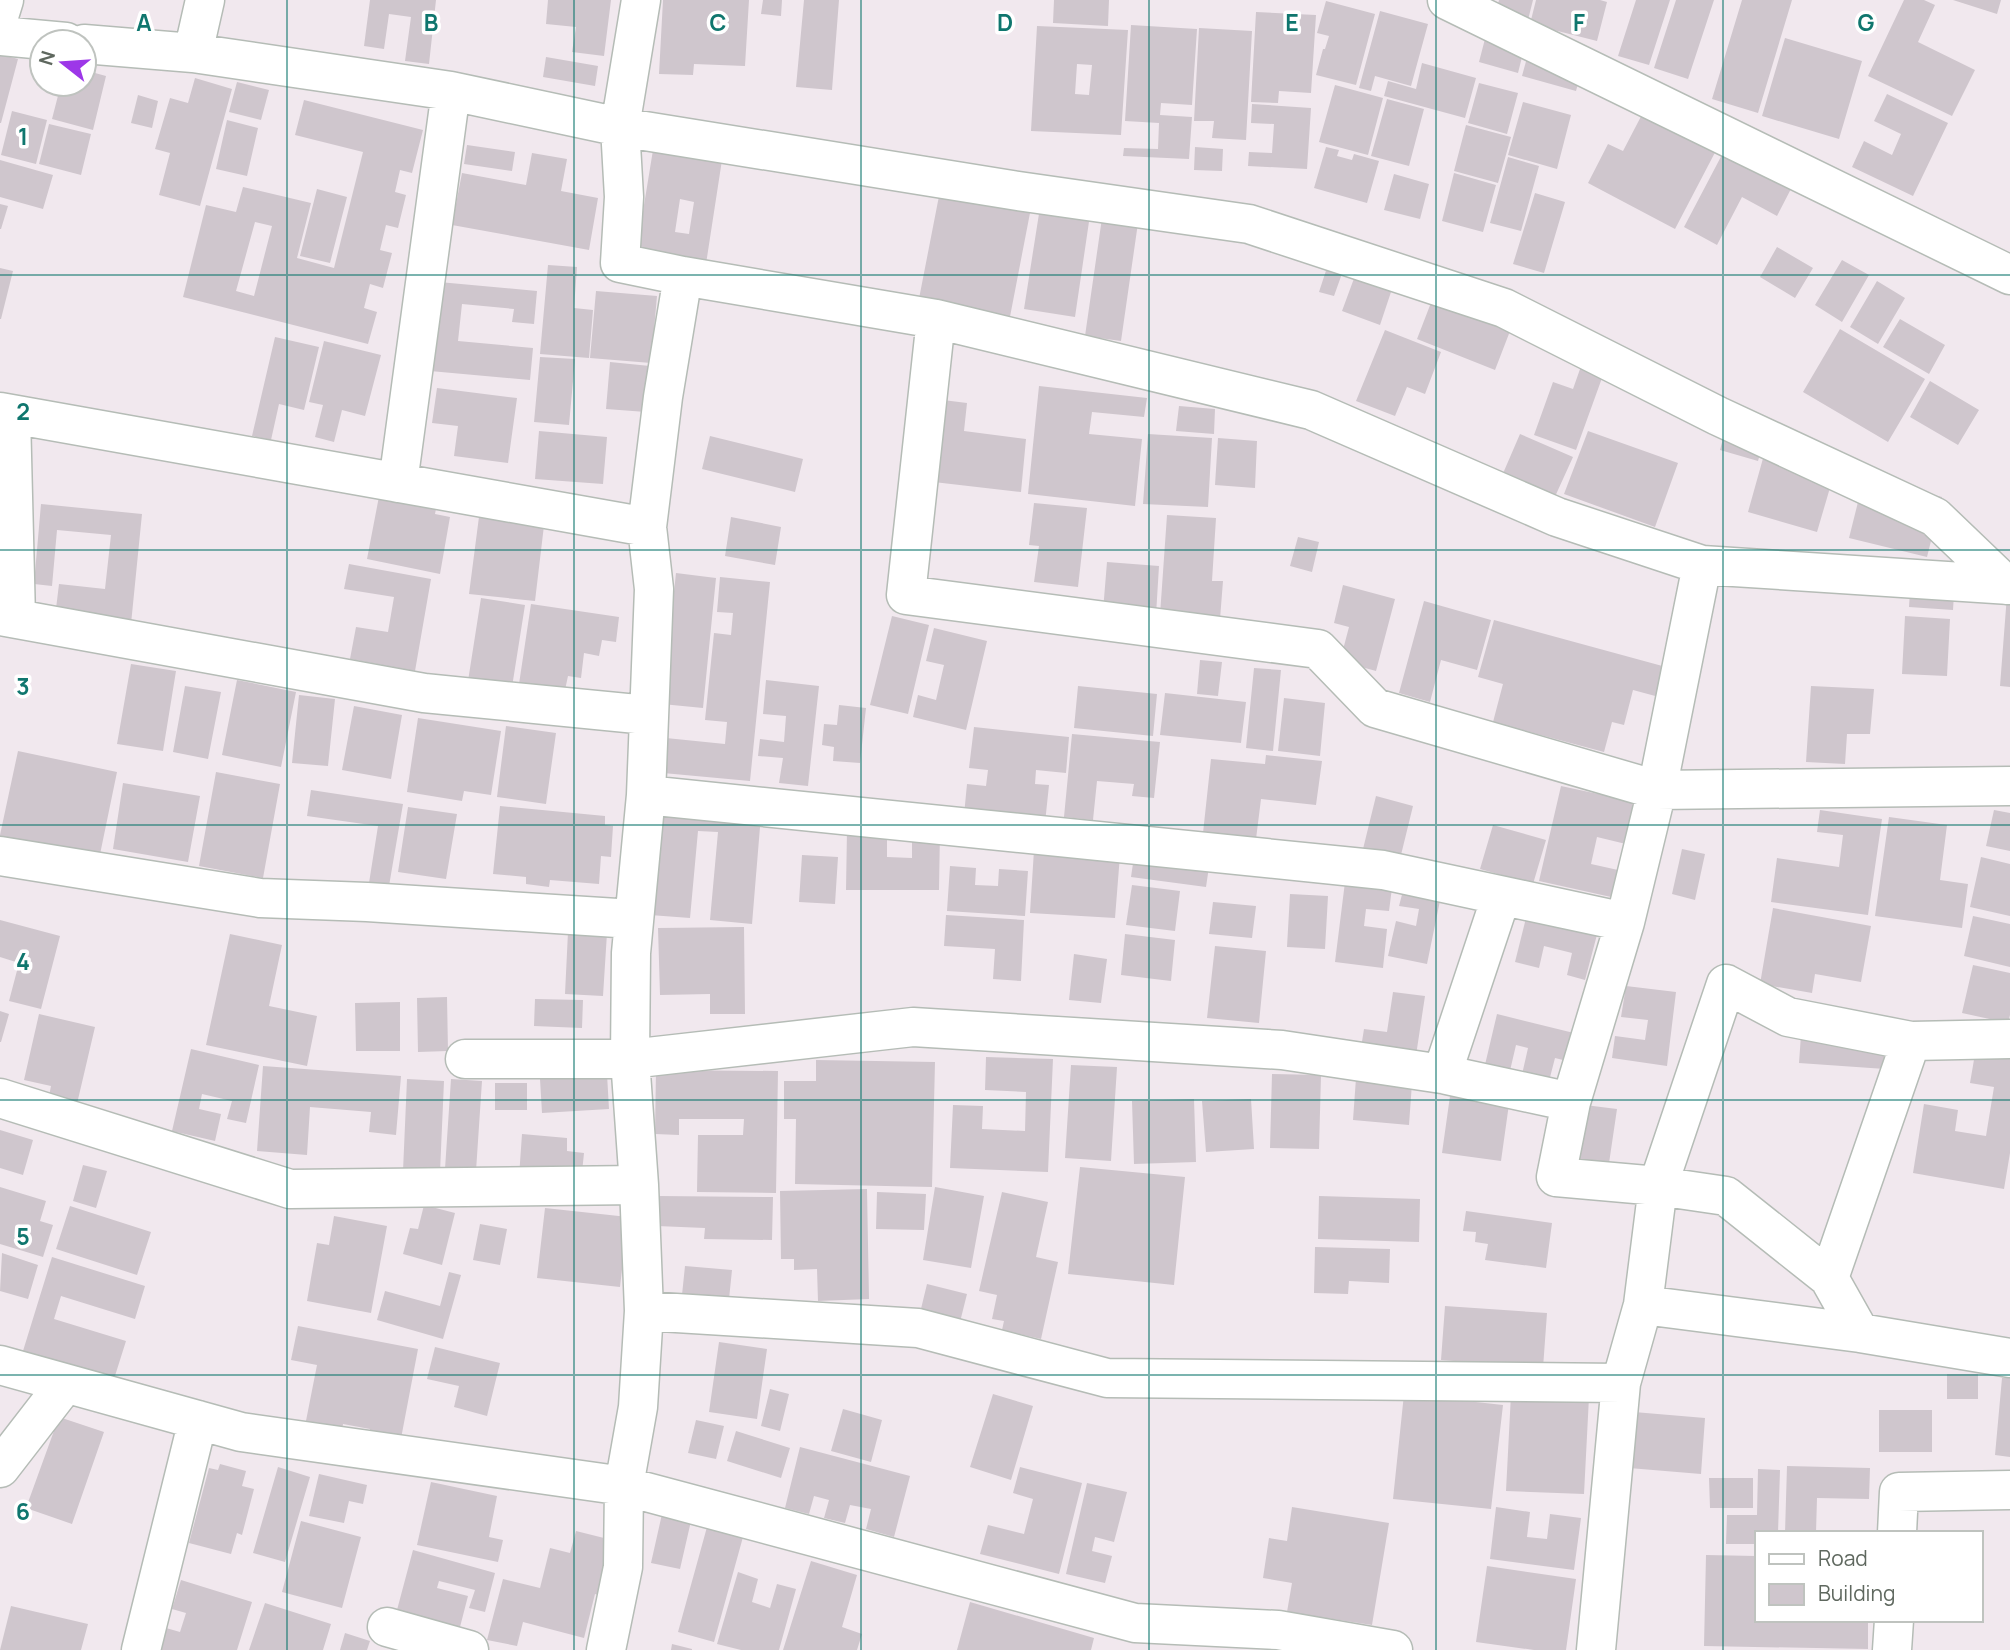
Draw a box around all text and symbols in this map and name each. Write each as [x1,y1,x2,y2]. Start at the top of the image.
text: A [136,6,152,38]
text: B [424,6,438,38]
text: C [710,6,727,38]
text: D [997,6,1013,38]
text: E [1285,6,1299,38]
text: F [1573,6,1585,38]
text: G [1858,6,1875,38]
north arrow [28,28,98,98]
text: N [32,48,61,68]
text: 1 [18,120,28,152]
text: 2 [16,395,30,427]
text: 3 [16,670,30,702]
text: 4 [16,945,30,977]
text: 5 [16,1220,30,1252]
text: 6 [16,1495,30,1527]
legend [1755,1531,1982,1622]
text: Road [1818,1544,1868,1572]
text: Building [1818,1579,1895,1607]

